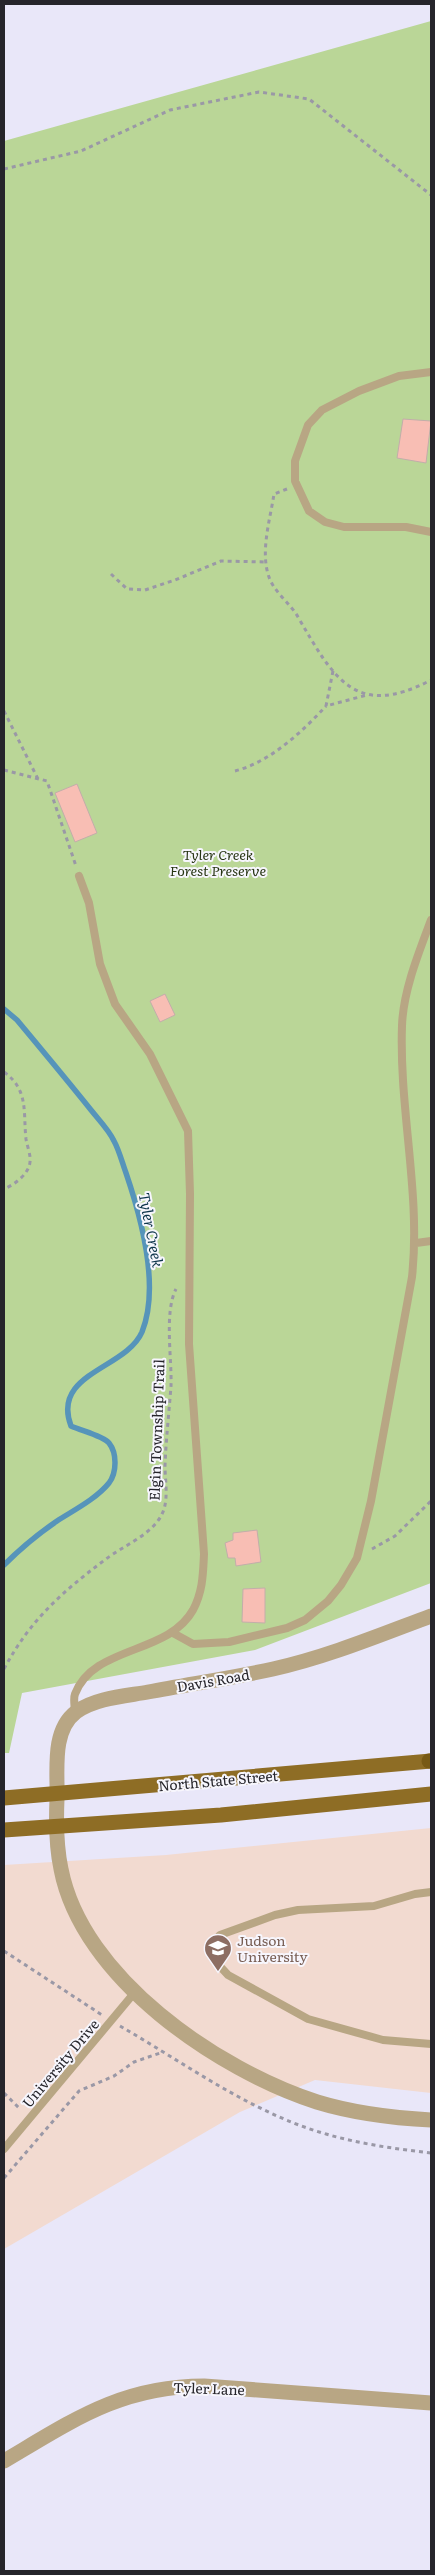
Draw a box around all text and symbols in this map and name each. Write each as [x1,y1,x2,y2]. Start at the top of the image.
park label: Tyler Creek Forest Preserve [170,844,267,880]
water label: Tyler Creek [133,1191,171,1270]
street label: Elgin Township Trail [144,1358,168,1501]
street label: Davis Road [175,1664,251,1696]
street label: North State Street [157,1765,279,1795]
place label: Judson University [237,1930,308,1966]
school or university icon: Judson University [203,1933,233,1972]
street label: University Drive [17,2014,103,2112]
street label: Tyler Lane [173,2377,245,2399]

